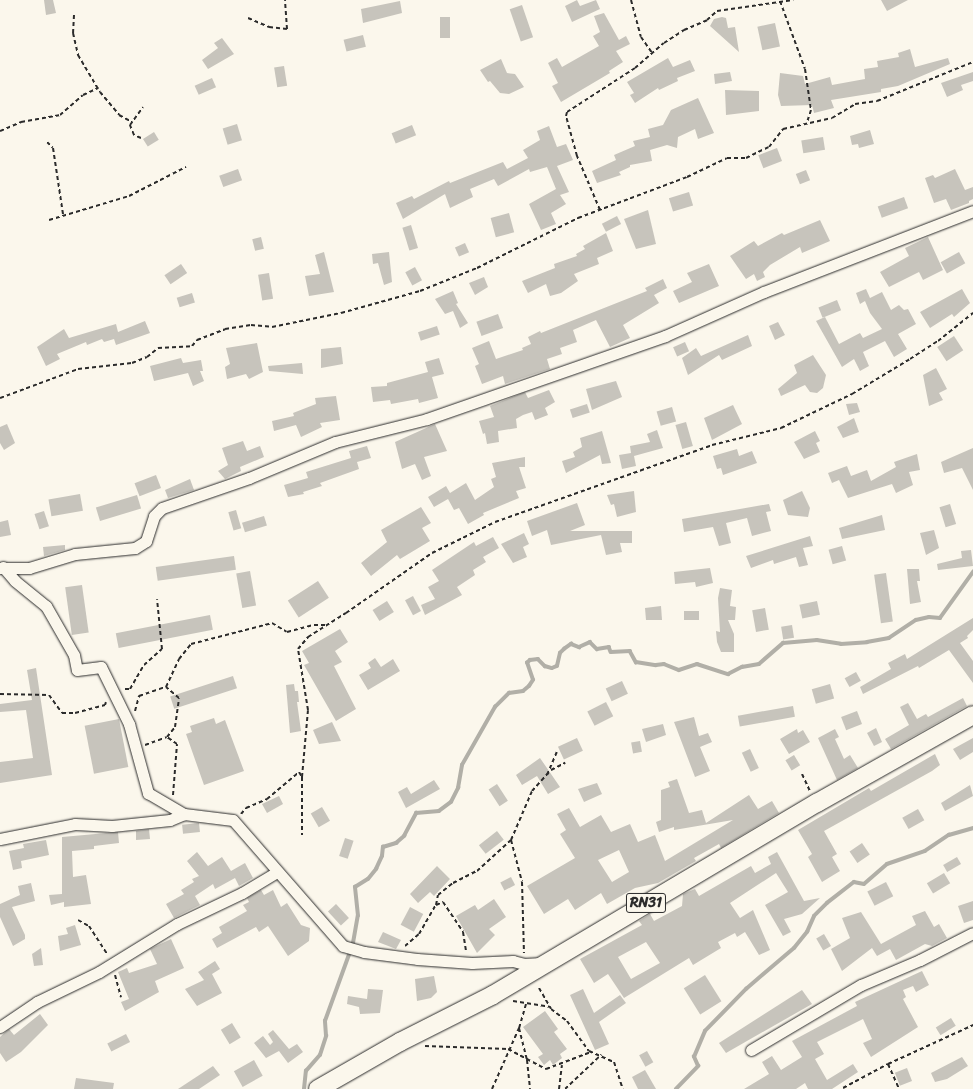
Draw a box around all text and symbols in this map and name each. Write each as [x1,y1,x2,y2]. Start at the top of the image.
road number: RN31 [625,891,667,915]

